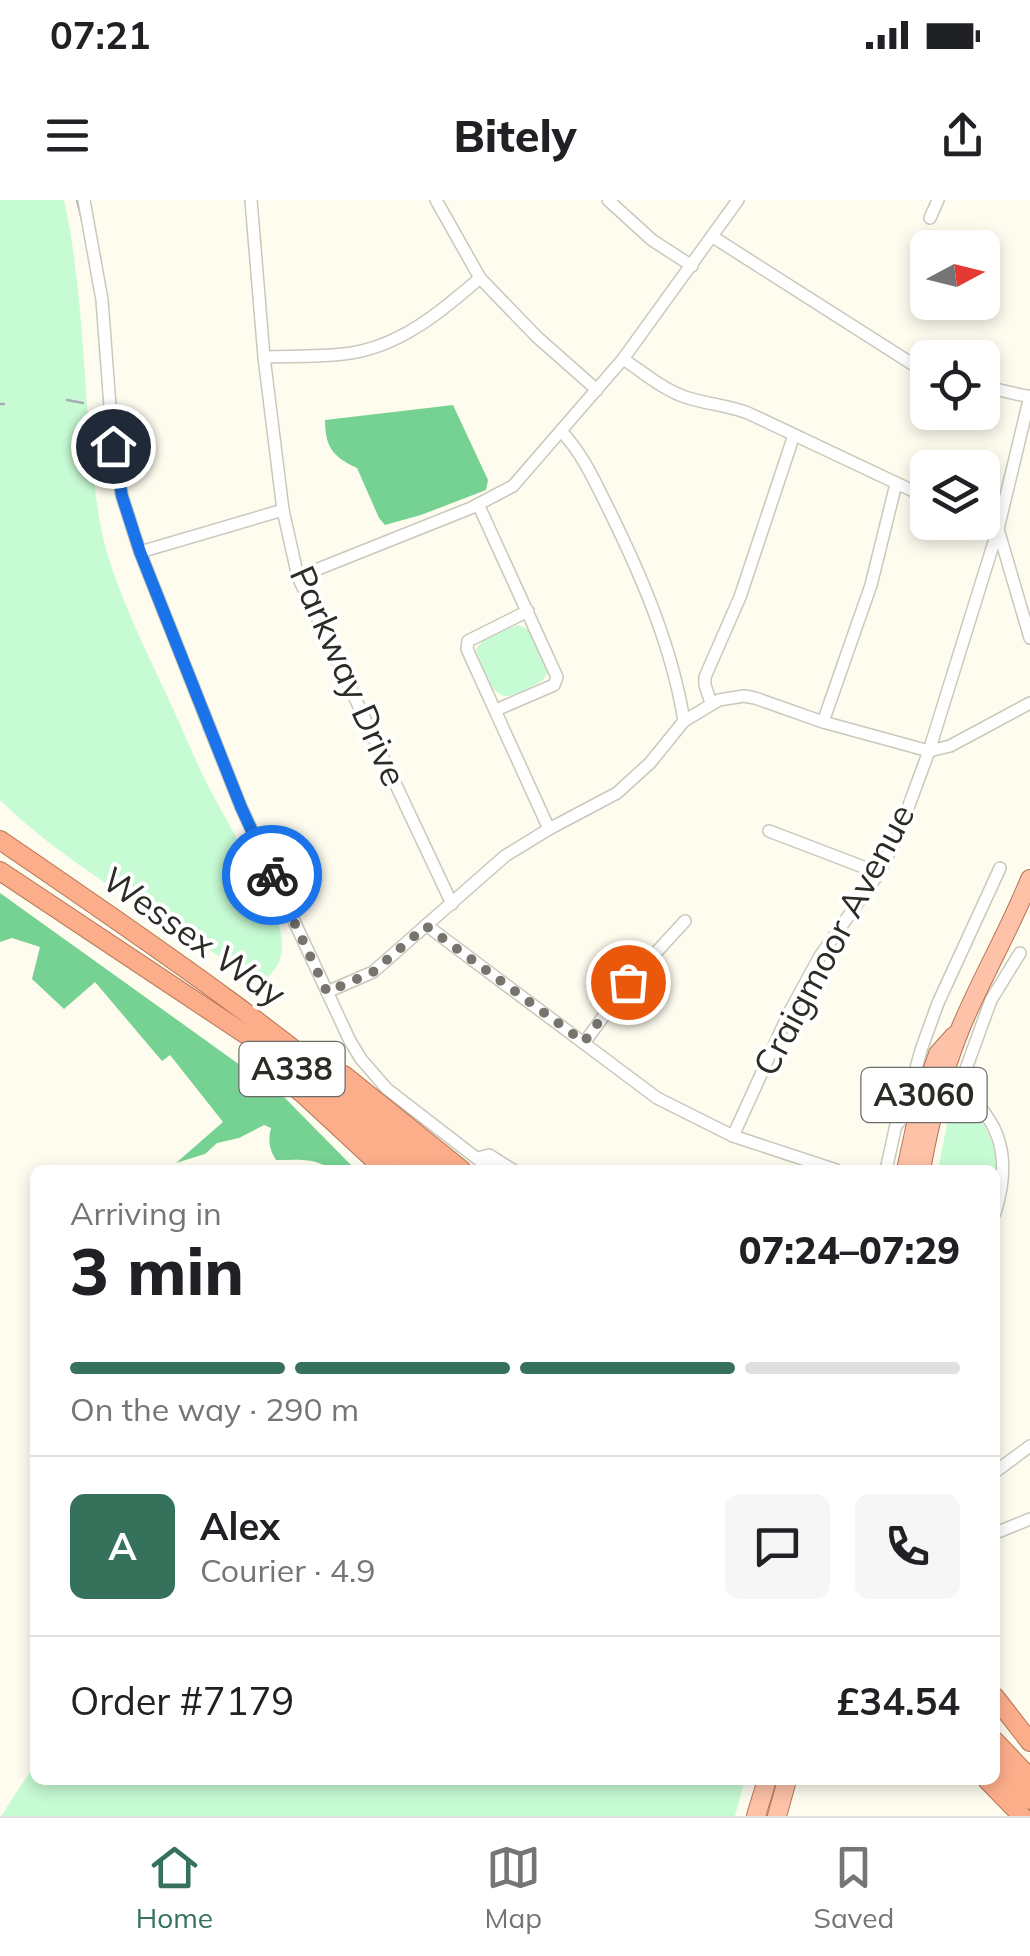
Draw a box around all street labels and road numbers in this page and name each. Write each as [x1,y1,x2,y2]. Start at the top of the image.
street label: Parkway Drive [281,559,417,792]
street label: Craigmoor Avenue [743,796,923,1083]
street label: Wessex Way [94,857,295,1016]
road number: A338 [240,1042,344,1096]
road number: A3060 [862,1068,986,1122]

